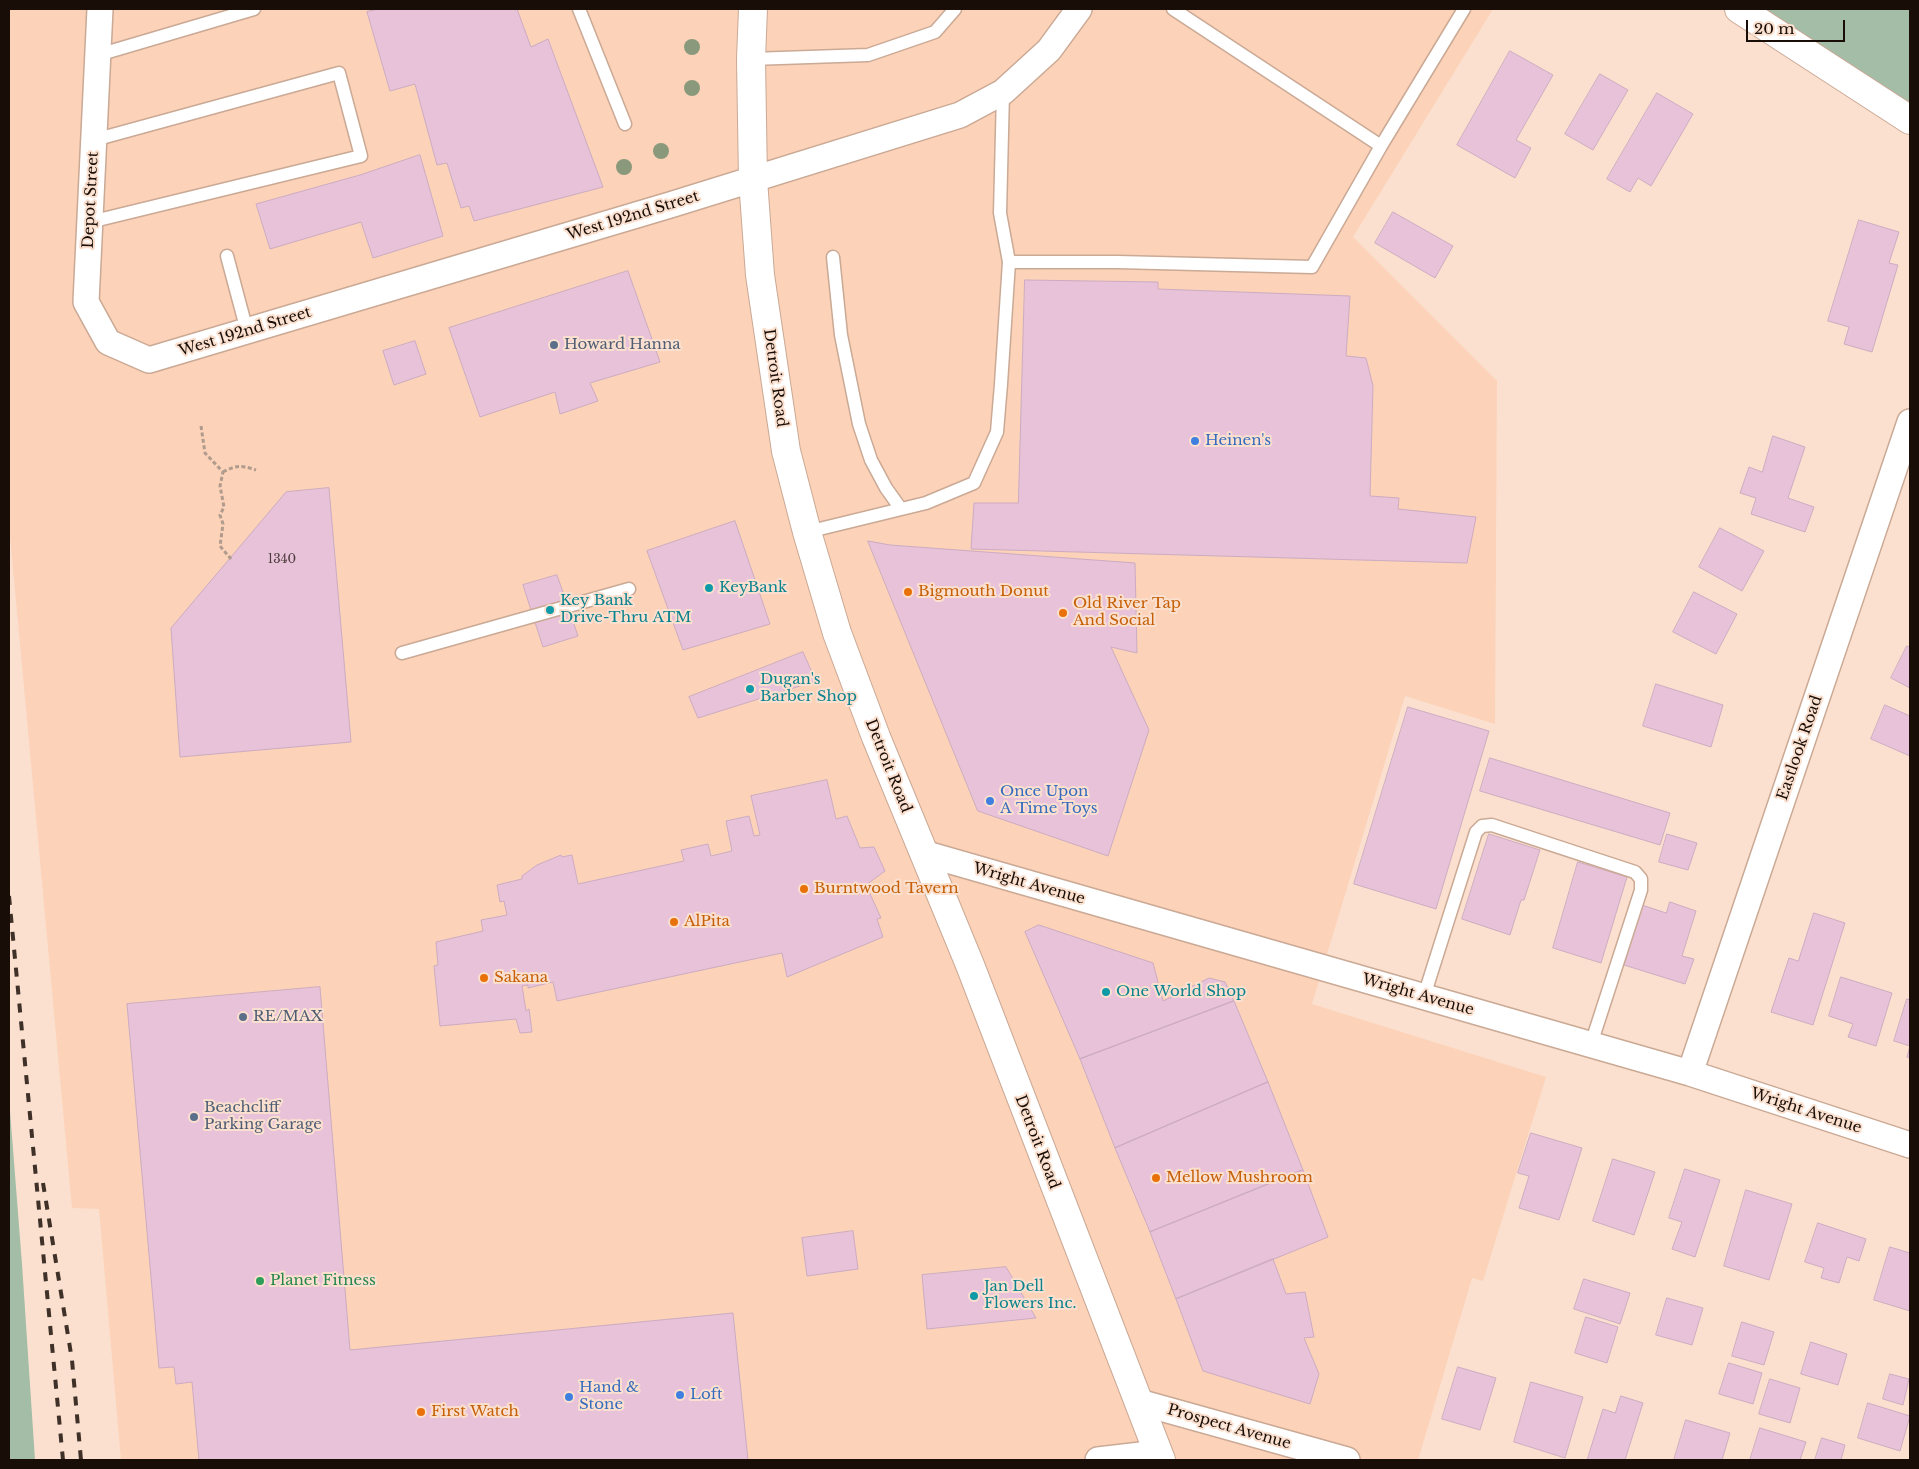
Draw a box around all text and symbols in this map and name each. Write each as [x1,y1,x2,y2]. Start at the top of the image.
scale bar [1749,10,1848,42]
text: 20 m [1754,19,1794,38]
street label: Depot Street [79,151,103,249]
street label: West 192nd Street [565,187,701,245]
street label: West 192nd Street [177,303,313,361]
street label: Detroit Road [759,328,791,428]
place label: Howard Hanna [564,336,681,354]
marker: Howard Hanna [548,339,560,351]
place label: Heinen's [1205,432,1271,450]
marker: Heinen's [1189,435,1201,447]
house number: 1340 [268,553,296,567]
place label: KeyBank [719,579,787,597]
marker: KeyBank [703,582,715,594]
place label: Bigmouth Donut [918,583,1049,601]
marker: Bigmouth Donut [902,586,914,598]
place label: Key Bank Drive-Thru ATM [560,592,691,627]
place label: Old River Tap And Social [1073,595,1181,630]
marker: Key Bank Drive-Thru ATM [544,604,556,616]
marker: Old River Tap And Social [1057,607,1069,619]
place label: Dugan's Barber Shop [760,671,857,706]
marker: Dugan's Barber Shop [744,683,756,695]
street label: Eastlook Road [1774,693,1826,803]
street label: Detroit Road [861,717,915,815]
place label: Once Upon A Time Toys [1000,783,1098,818]
marker: Once Upon A Time Toys [984,795,996,807]
street label: Wright Avenue [971,859,1087,909]
place label: Burntwood Tavern [814,880,959,898]
marker: Burntwood Tavern [798,883,810,895]
place label: AlPita [684,913,730,931]
marker: AlPita [668,916,680,928]
place label: Sakana [494,969,548,987]
street label: Wright Avenue [1360,970,1476,1020]
marker: Sakana [478,972,490,984]
place label: One World Shop [1116,983,1246,1001]
marker: One World Shop [1100,986,1112,998]
place label: RE/MAX [253,1008,323,1026]
marker: RE/MAX [237,1011,249,1023]
street label: Wright Avenue [1748,1085,1864,1137]
street label: Detroit Road [1011,1092,1063,1192]
place label: Beachcliff Parking Garage [204,1099,322,1134]
marker: Beachcliff Parking Garage [188,1111,200,1123]
place label: Mellow Mushroom [1166,1169,1313,1187]
marker: Mellow Mushroom [1150,1172,1162,1184]
place label: Planet Fitness [270,1272,376,1290]
marker: Planet Fitness [254,1275,266,1287]
place label: Jan Dell Flowers Inc. [984,1278,1076,1313]
marker: Jan Dell Flowers Inc. [968,1290,980,1302]
place label: Hand & Stone [579,1379,639,1414]
place label: Loft [690,1386,723,1404]
marker: Loft [674,1389,686,1401]
marker: Hand & Stone [563,1391,575,1403]
street label: Prospect Avenue [1165,1401,1293,1453]
place label: First Watch [431,1403,519,1421]
marker: First Watch [415,1406,427,1418]

